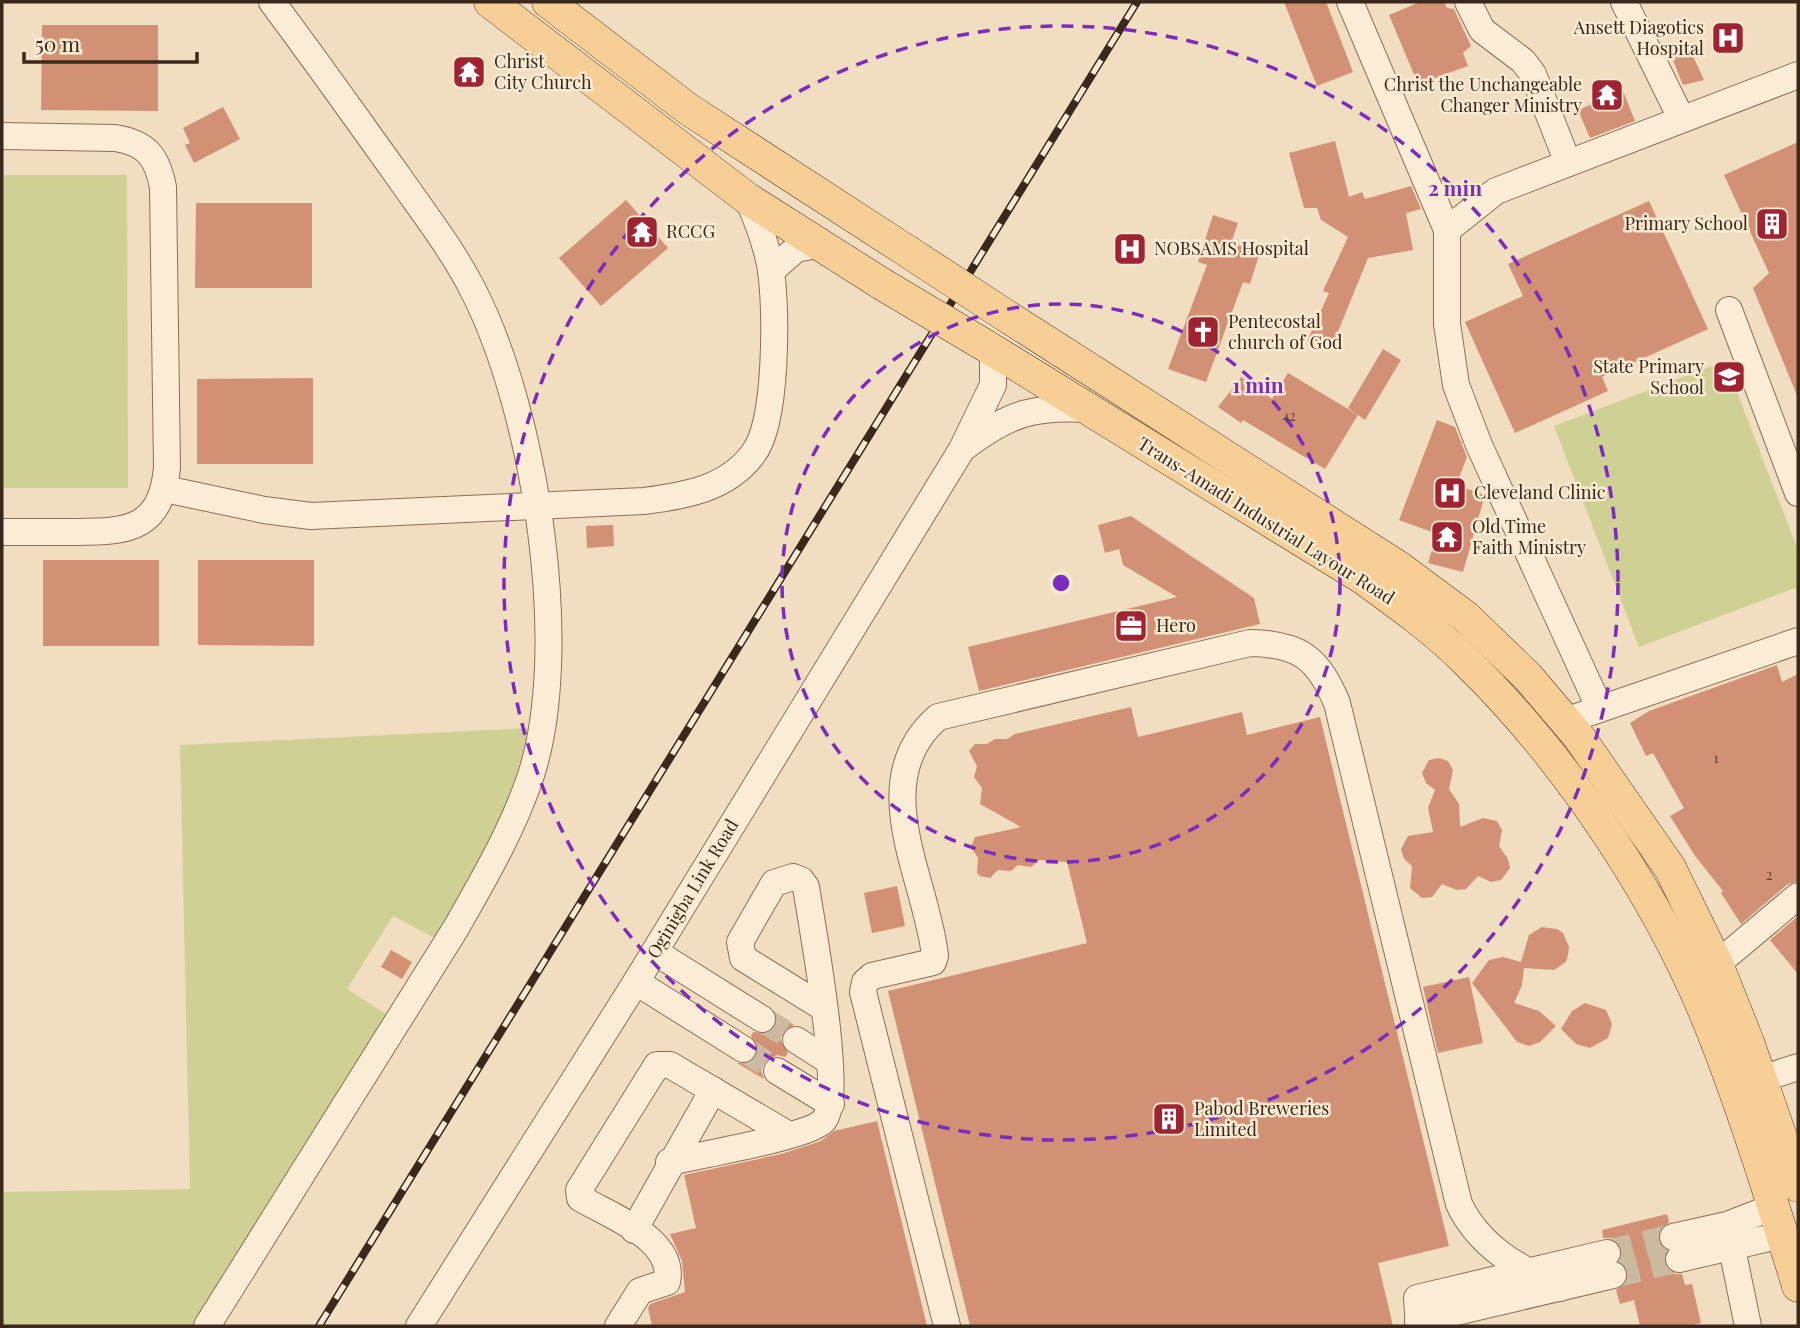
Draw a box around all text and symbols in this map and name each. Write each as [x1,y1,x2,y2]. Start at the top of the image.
place label: Ansett Diagotics Hospital [1573,15,1704,60]
hospital icon: Ansett Diagotics Hospital [1709,19,1747,57]
scale bar [24,21,198,65]
text: 50 m [35,29,81,57]
place label: Christ City Church [494,49,592,94]
temple icon: Christ City Church [450,53,488,91]
place label: Christ the Unchangeable Changer Ministry [1384,72,1582,117]
temple icon: Christ the Unchangeable Changer Ministry [1588,76,1626,114]
text: 2 min [1428,173,1482,201]
building icon: Primary School [1753,205,1791,243]
place label: Primary School [1624,211,1748,235]
temple icon: RCCG [623,213,661,251]
place label: RCCG [666,219,715,243]
hospital icon: NOBSAMS Hospital [1111,230,1149,268]
place label: NOBSAMS Hospital [1154,236,1309,260]
place label: Pentecostal church of God [1228,309,1343,354]
church icon: Pentecostal church of God [1184,313,1222,351]
place label: State Primary School [1593,354,1704,399]
school or university icon: State Primary School [1710,358,1748,396]
text: 1 min [1232,370,1284,398]
house number: 42 [1282,406,1296,425]
street label: Trans-Amadi Industrial Layour Road [1134,431,1400,610]
hospital icon: Cleveland Clinic [1431,474,1469,512]
place label: Cleveland Clinic [1474,480,1606,504]
place label: Old Time Faith Ministry [1472,514,1586,559]
temple icon: Old Time Faith Ministry [1428,518,1466,556]
centre of rings [1049,571,1073,595]
office icon: Hero [1112,607,1150,645]
place label: Hero [1156,613,1196,637]
house number: 1 [1713,748,1719,767]
street label: Oginigba Link Road [641,814,744,963]
house number: 2 [1766,865,1773,884]
place label: Pabod Breweries Limited [1194,1096,1329,1141]
building icon: Pabod Breweries Limited [1150,1100,1188,1138]

